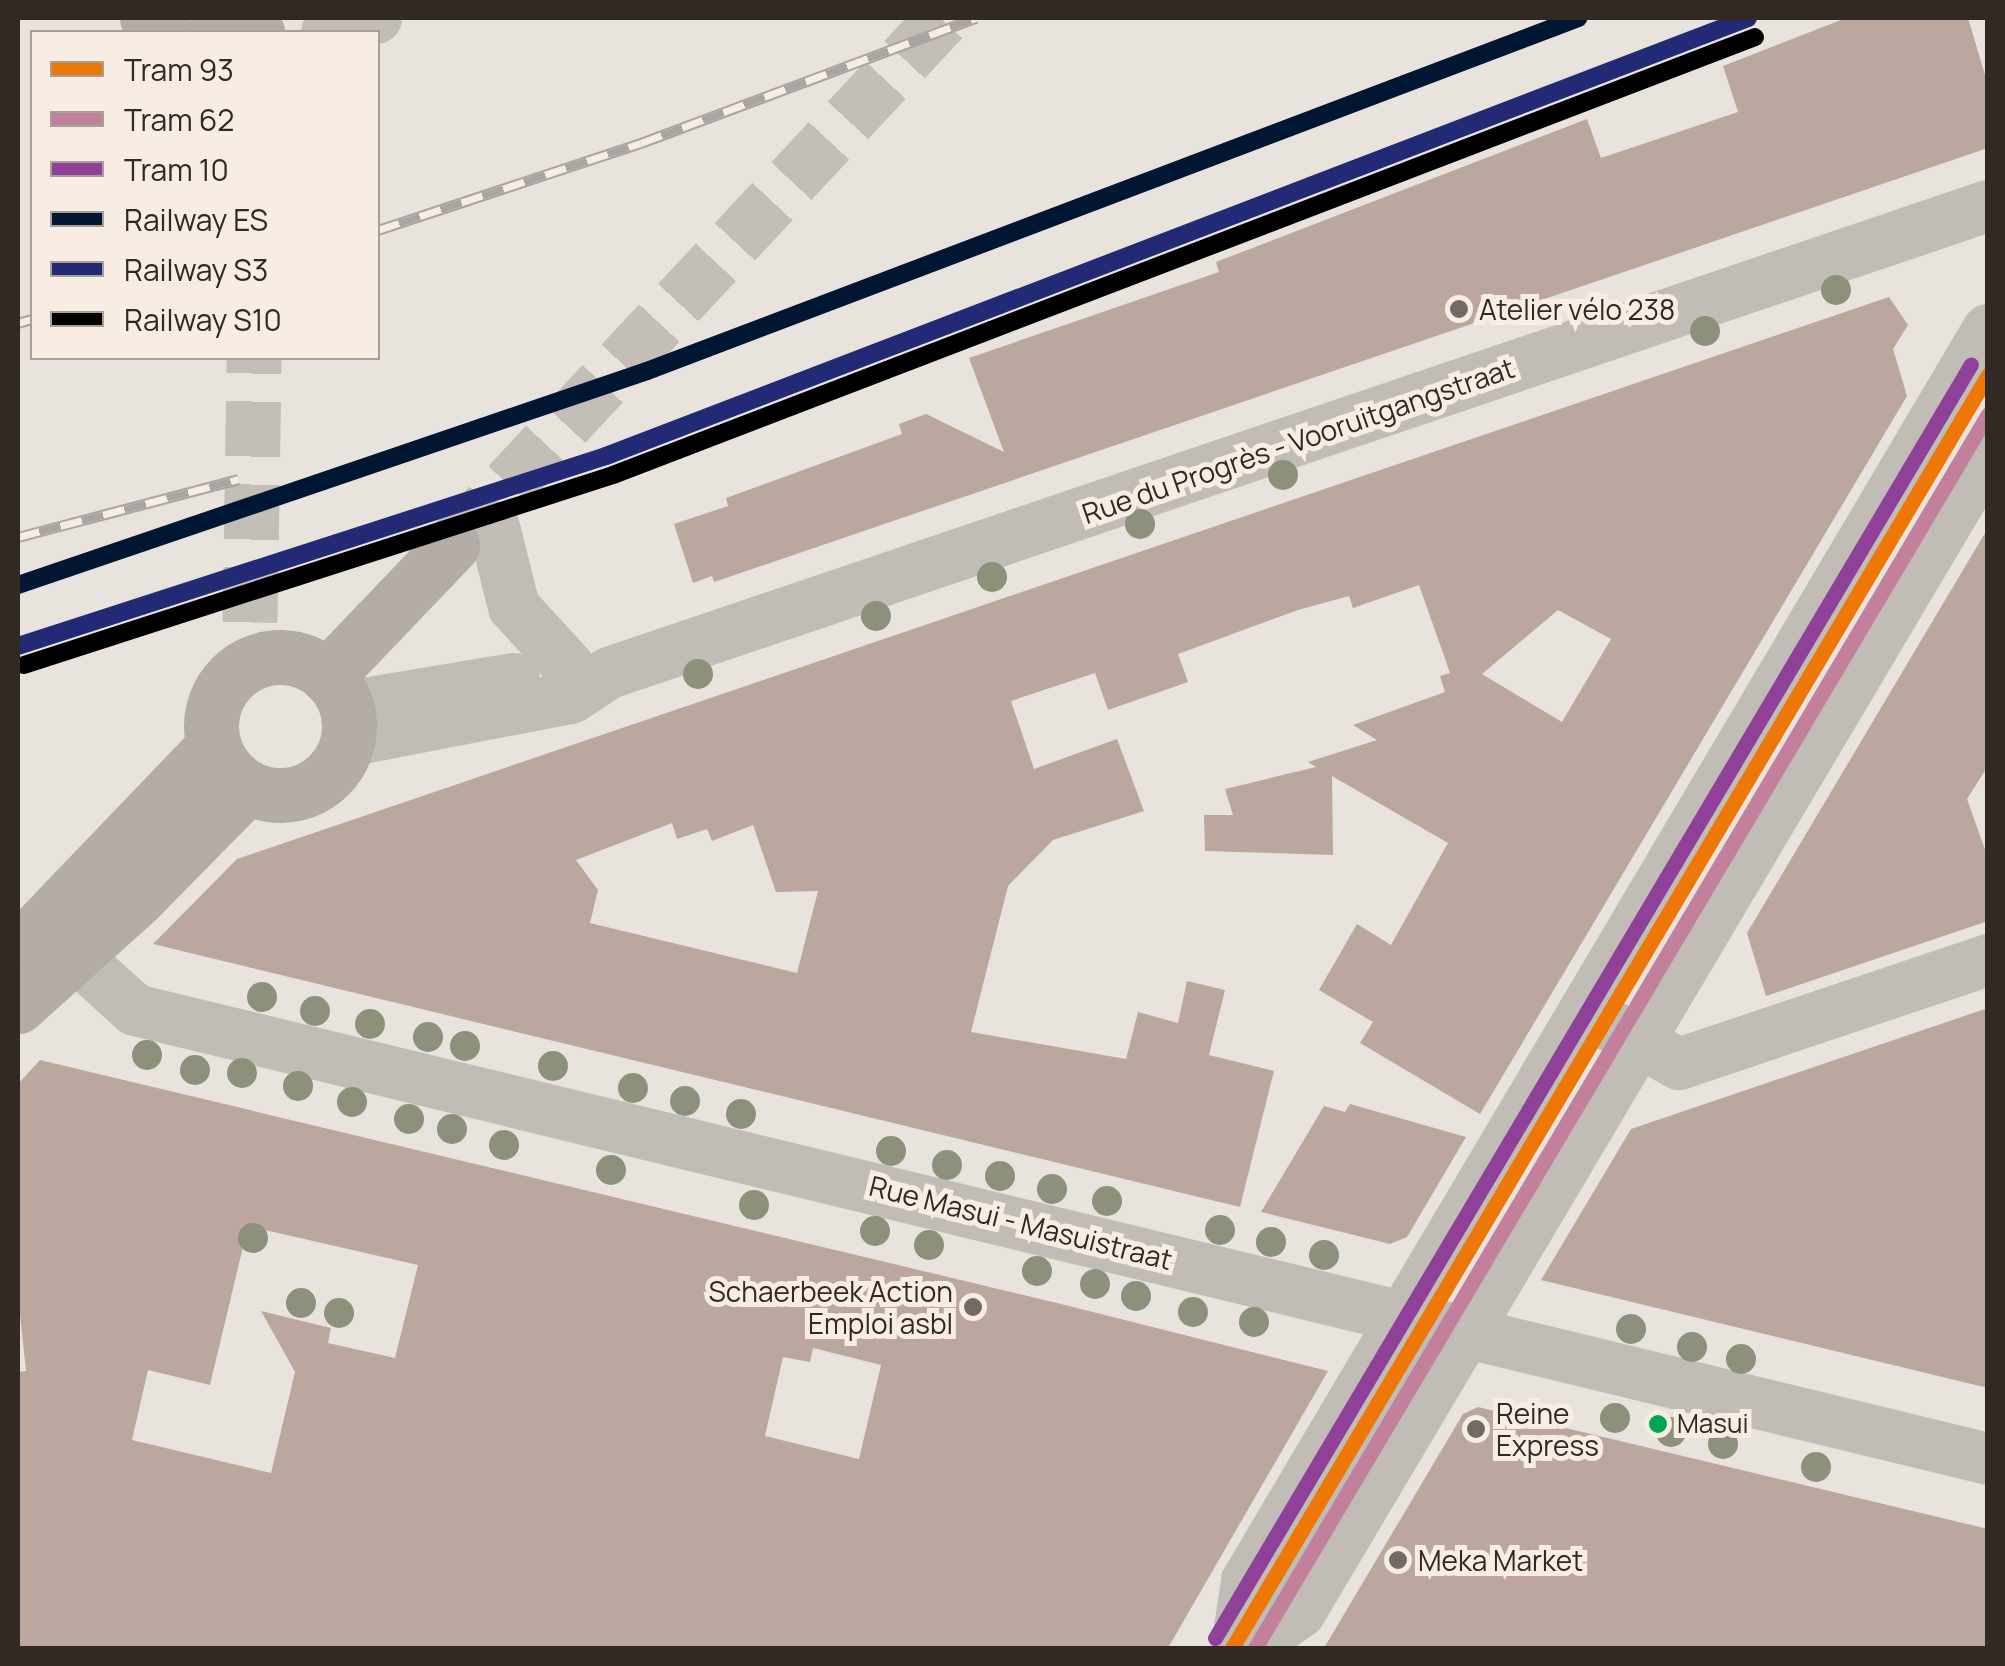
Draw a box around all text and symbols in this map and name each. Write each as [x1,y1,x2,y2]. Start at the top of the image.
legend [30,30,380,360]
text: Tram 93 [124,49,234,90]
text: Tram 62 [124,99,234,140]
text: Tram 10 [124,149,229,190]
text: Railway ES [124,199,268,240]
text: Railway S3 [124,249,268,290]
place label: Atelier vélo 238 [1479,292,1675,326]
marker: Atelier vélo 238 [1448,298,1470,320]
text: Railway S10 [124,299,282,340]
street label: Rue du Progrès - Vooruitgangstraat [1077,350,1519,530]
street label: Rue Masui - Masuistraat [866,1168,1176,1276]
place label: Schaerbeek Action Emploi asbl [709,1274,953,1340]
marker: Schaerbeek Action Emploi asbl [962,1296,984,1318]
place label: Reine Express [1496,1396,1599,1462]
place label: Masui [1677,1408,1748,1440]
marker: Masui [1648,1414,1668,1434]
marker: Reine Express [1465,1418,1487,1440]
place label: Meka Market [1418,1543,1583,1577]
marker: Meka Market [1387,1549,1409,1571]

